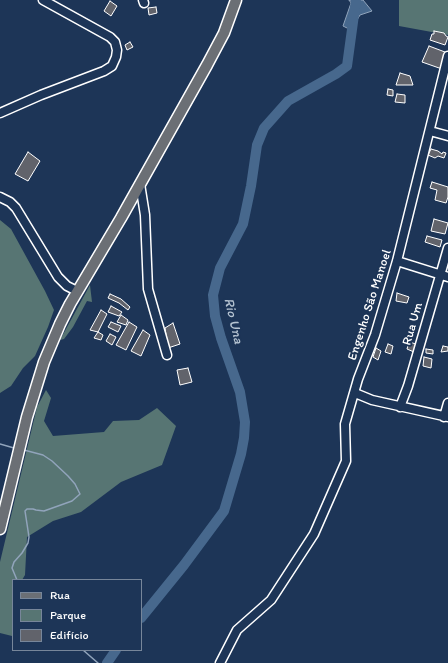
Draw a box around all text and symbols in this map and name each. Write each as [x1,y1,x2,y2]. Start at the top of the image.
street label: Engenho São Manoel [345,248,395,362]
water label: Rio Una [220,296,246,346]
street label: Rua Um [399,301,427,347]
legend [12,579,142,651]
text: Rua [50,588,70,602]
text: Parque [50,608,86,622]
text: Edifício [50,628,89,642]

